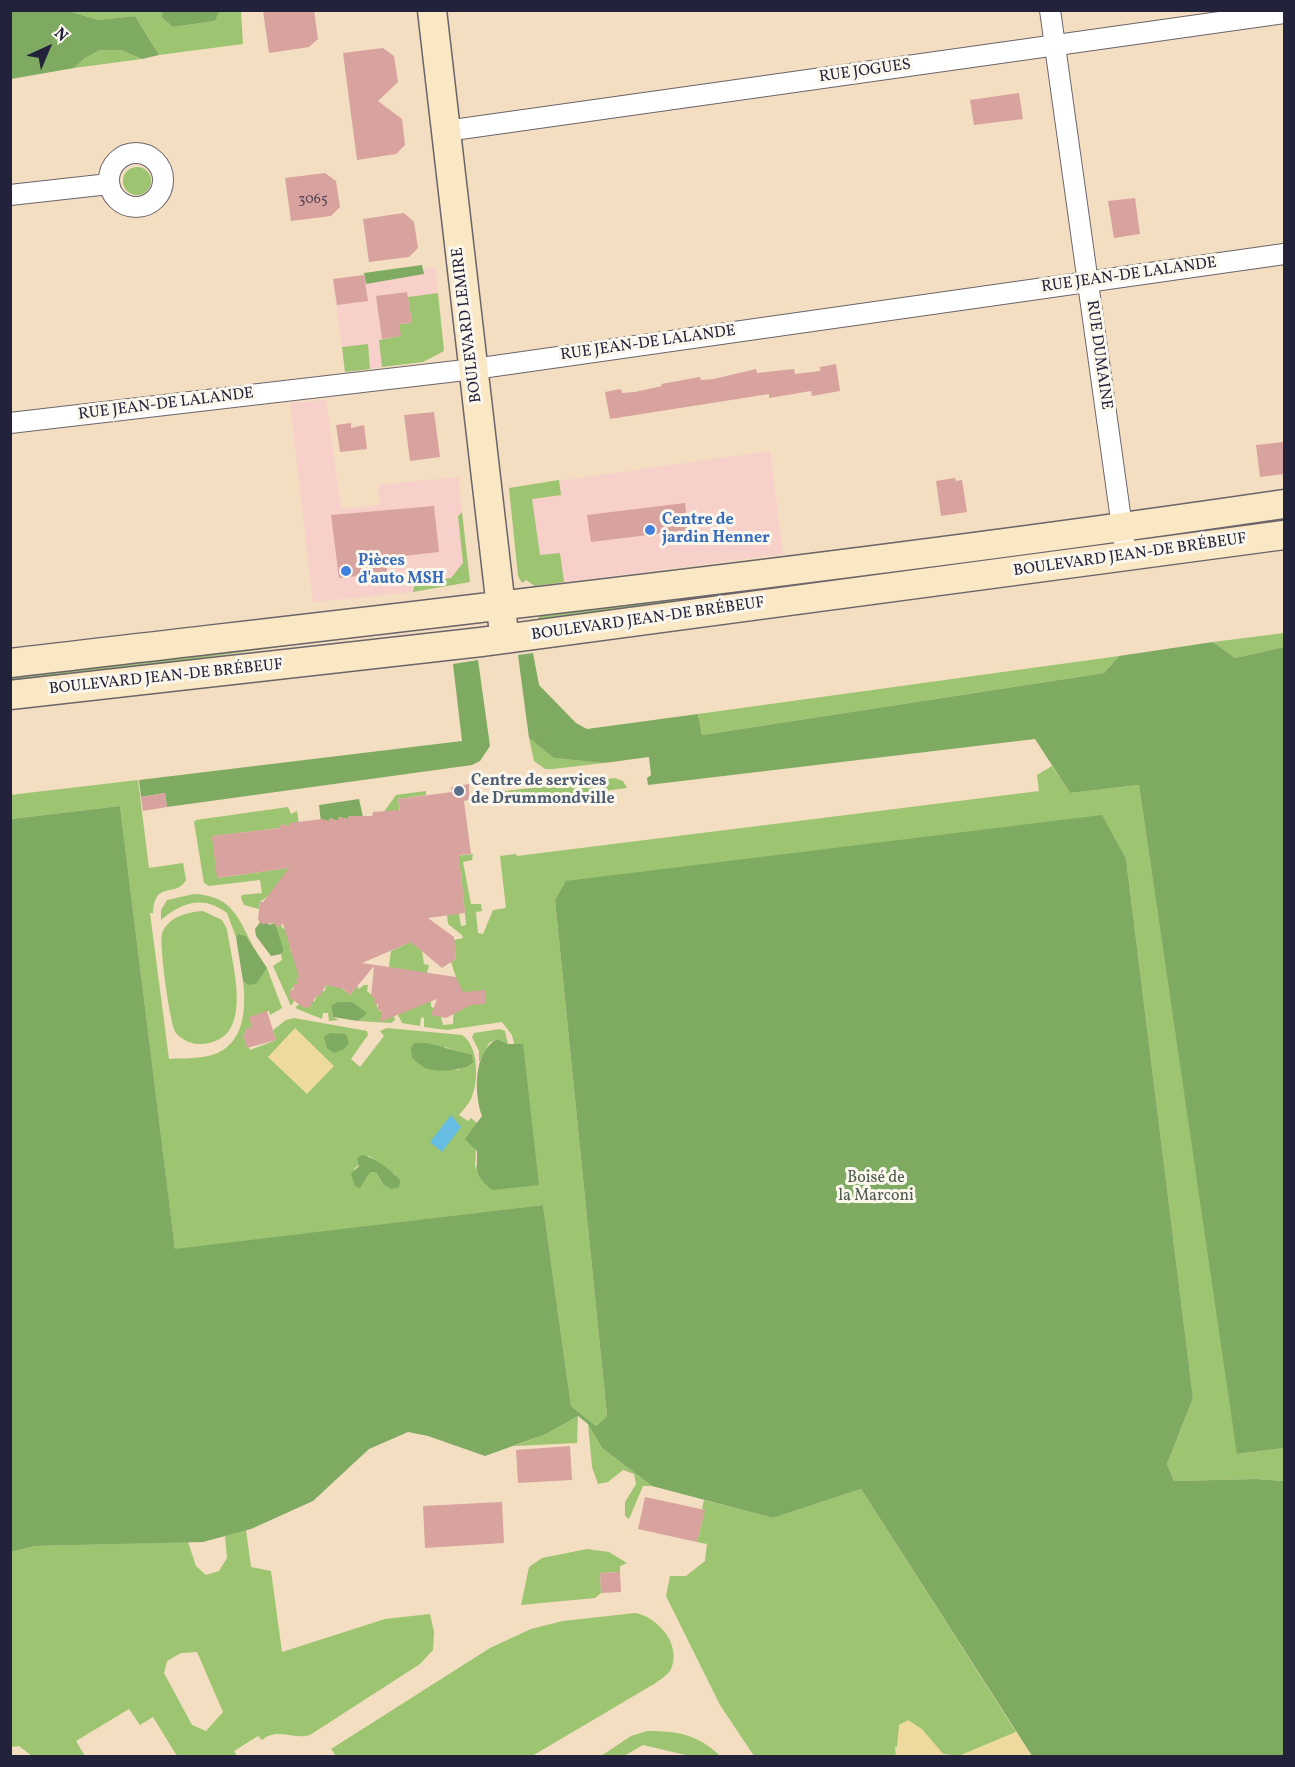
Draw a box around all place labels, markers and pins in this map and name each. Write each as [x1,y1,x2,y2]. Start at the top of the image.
place label: Centre de jardin Henner [662,511,770,549]
marker: Centre de jardin Henner [643,523,657,537]
place label: Pièces d'auto MSH [358,552,444,590]
marker: Pièces d'auto MSH [339,564,353,578]
place label: Centre de services de Drummondville [471,772,615,810]
marker: Centre de services de Drummondville [452,784,466,798]

